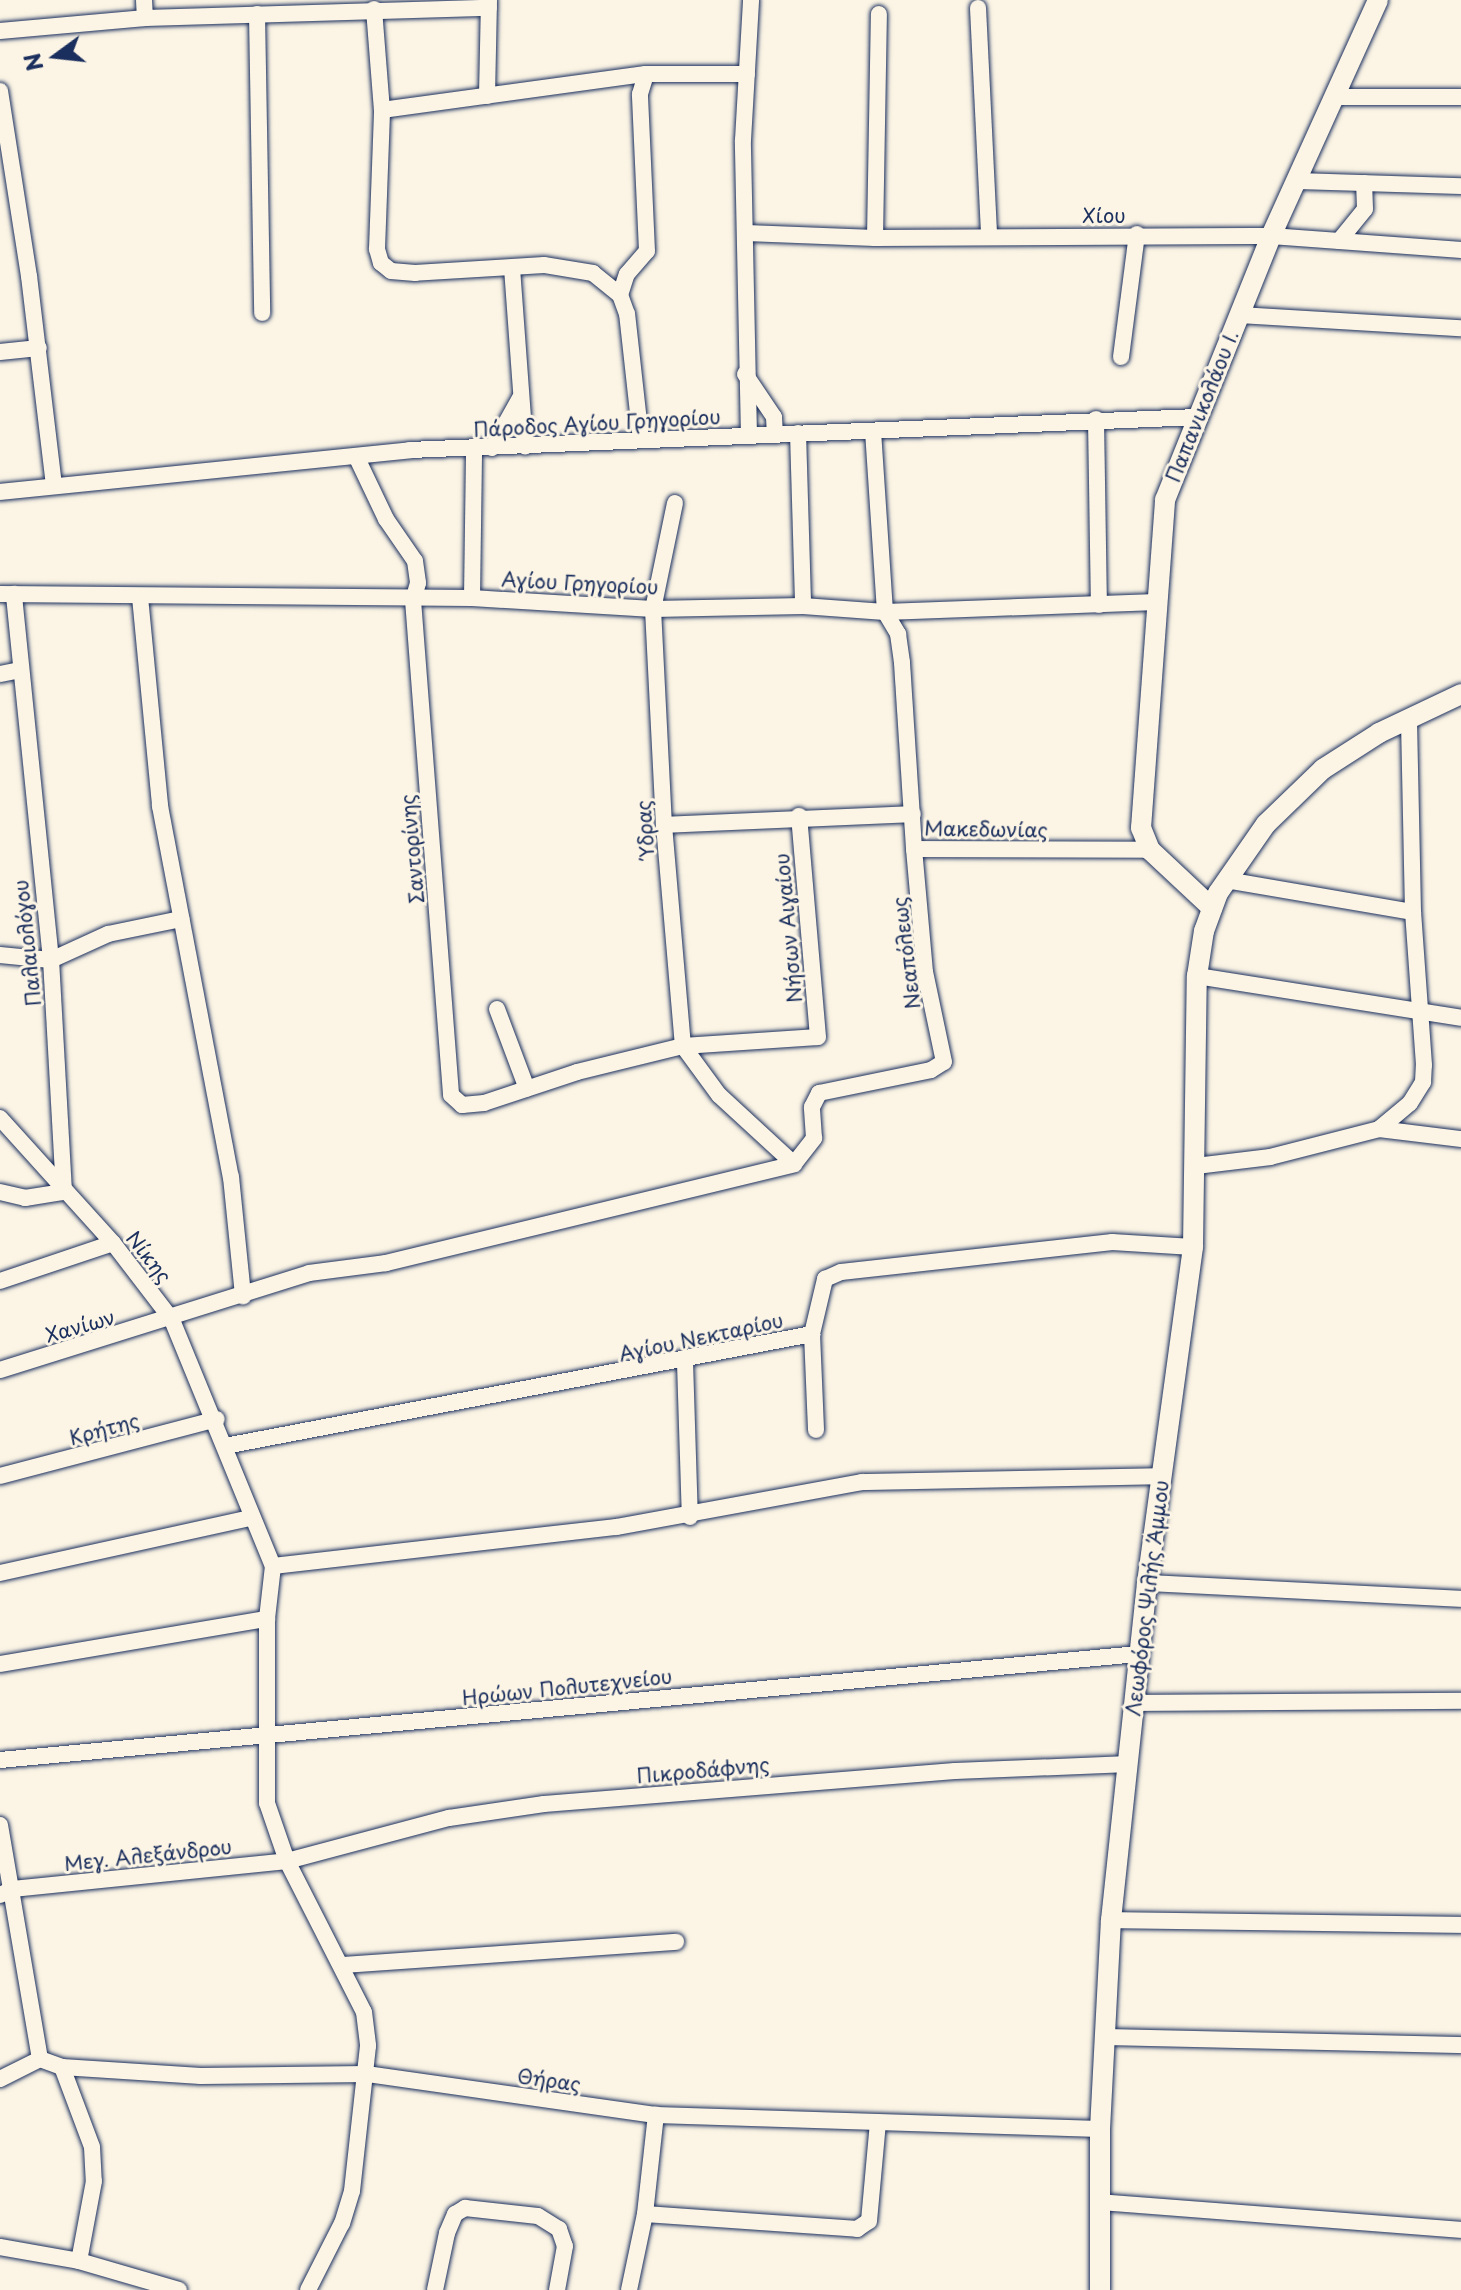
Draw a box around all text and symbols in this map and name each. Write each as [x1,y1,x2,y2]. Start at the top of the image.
north arrow [16,16,96,96]
text: N [14,50,51,75]
street label: Χίου [1082,203,1126,227]
street label: Παπανικολάου Ι. [1161,327,1243,485]
street label: Πάροδος Αγίου Γρηγορίου [473,405,721,441]
street label: Αγίου Γρηγορίου [501,567,659,599]
street label: Σαντορίνης [395,793,429,905]
street label: Ύδρας [631,799,659,859]
street label: Μακεδωνίας [924,816,1048,842]
street label: Νήσων Αιγαίου [770,852,806,1004]
street label: Παλαιολόγου [8,879,46,1007]
street label: Νεαπόλεως [887,895,925,1011]
street label: Νίκης [121,1226,177,1288]
street label: Χανίων [42,1305,118,1347]
street label: Αγίου Νεκταρίου [617,1308,785,1366]
street label: Κρήτης [66,1408,142,1450]
street label: Λεωφόρος Ψιλής Άμμου [1121,1479,1173,1717]
street label: Ηρώων Πολυτεχνείου [461,1664,673,1710]
street label: Πικροδάφνης [636,1752,770,1788]
street label: Μεγ. Αλεξάνδρου [63,1834,233,1876]
street label: Θήρας [516,2064,582,2096]

